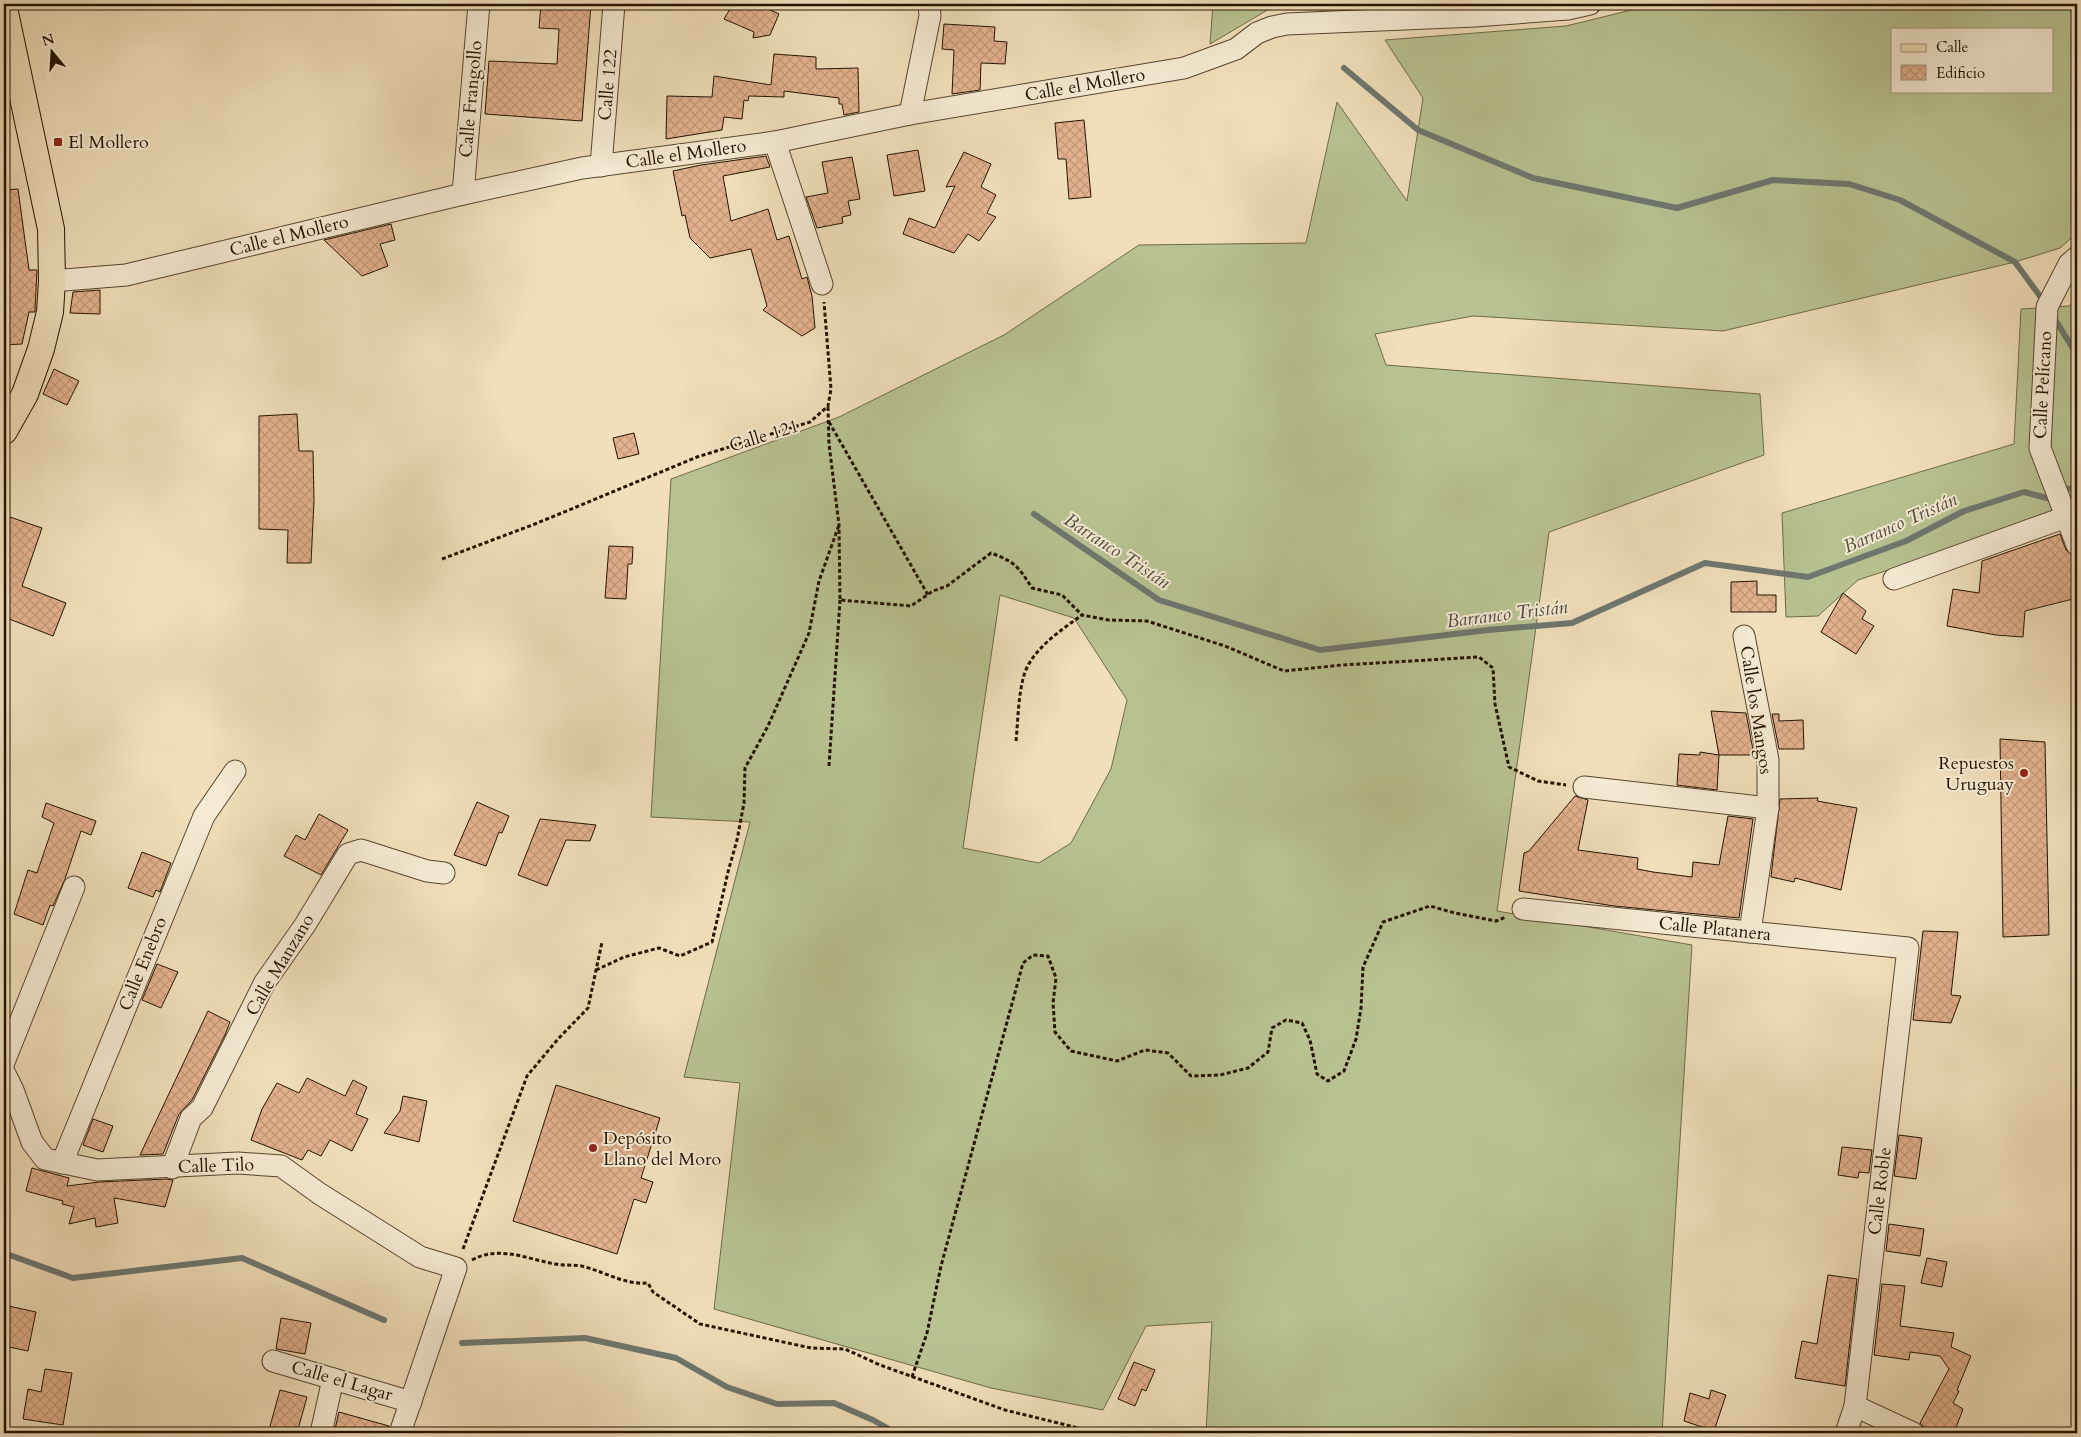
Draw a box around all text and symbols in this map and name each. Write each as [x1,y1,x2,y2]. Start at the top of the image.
north arrow [28,28,78,78]
legend [1891,28,2054,92]
text: N [39,29,57,51]
text: Calle [1936,37,1969,57]
street label: Calle Frangollo [453,39,489,158]
street label: Calle 122 [592,48,624,122]
street label: Calle el Mollero [1023,62,1147,108]
text: Edificio [1936,63,1985,83]
place label: El Mollero [68,130,149,155]
street label: Calle el Mollero [624,133,748,175]
marker: El Mollero [52,136,64,148]
street label: Calle el Mollero [227,209,351,263]
street label: Calle Pelícano [2028,330,2058,440]
street label: Calle 121 [726,414,802,458]
water label: Barranco Tristán [1839,486,1962,560]
water label: Barranco Tristán [1059,507,1176,595]
water label: Barranco Tristán [1445,594,1570,634]
street label: Calle los Mangos [1734,644,1778,776]
place label: Repuestos Uruguay [1938,751,2014,797]
marker: Repuestos Uruguay [2018,767,2030,779]
street label: Calle Manzano [240,909,320,1020]
street label: Calle Platanera [1658,911,1773,947]
street label: Calle Enebro [113,913,173,1015]
place label: Depósito Llano del Moro [603,1126,721,1172]
marker: Depósito Llano del Moro [587,1142,599,1154]
street label: Calle Roble [1862,1146,1898,1236]
street label: Calle Tilo [177,1152,255,1180]
street label: Calle el Lagar [288,1355,396,1408]

